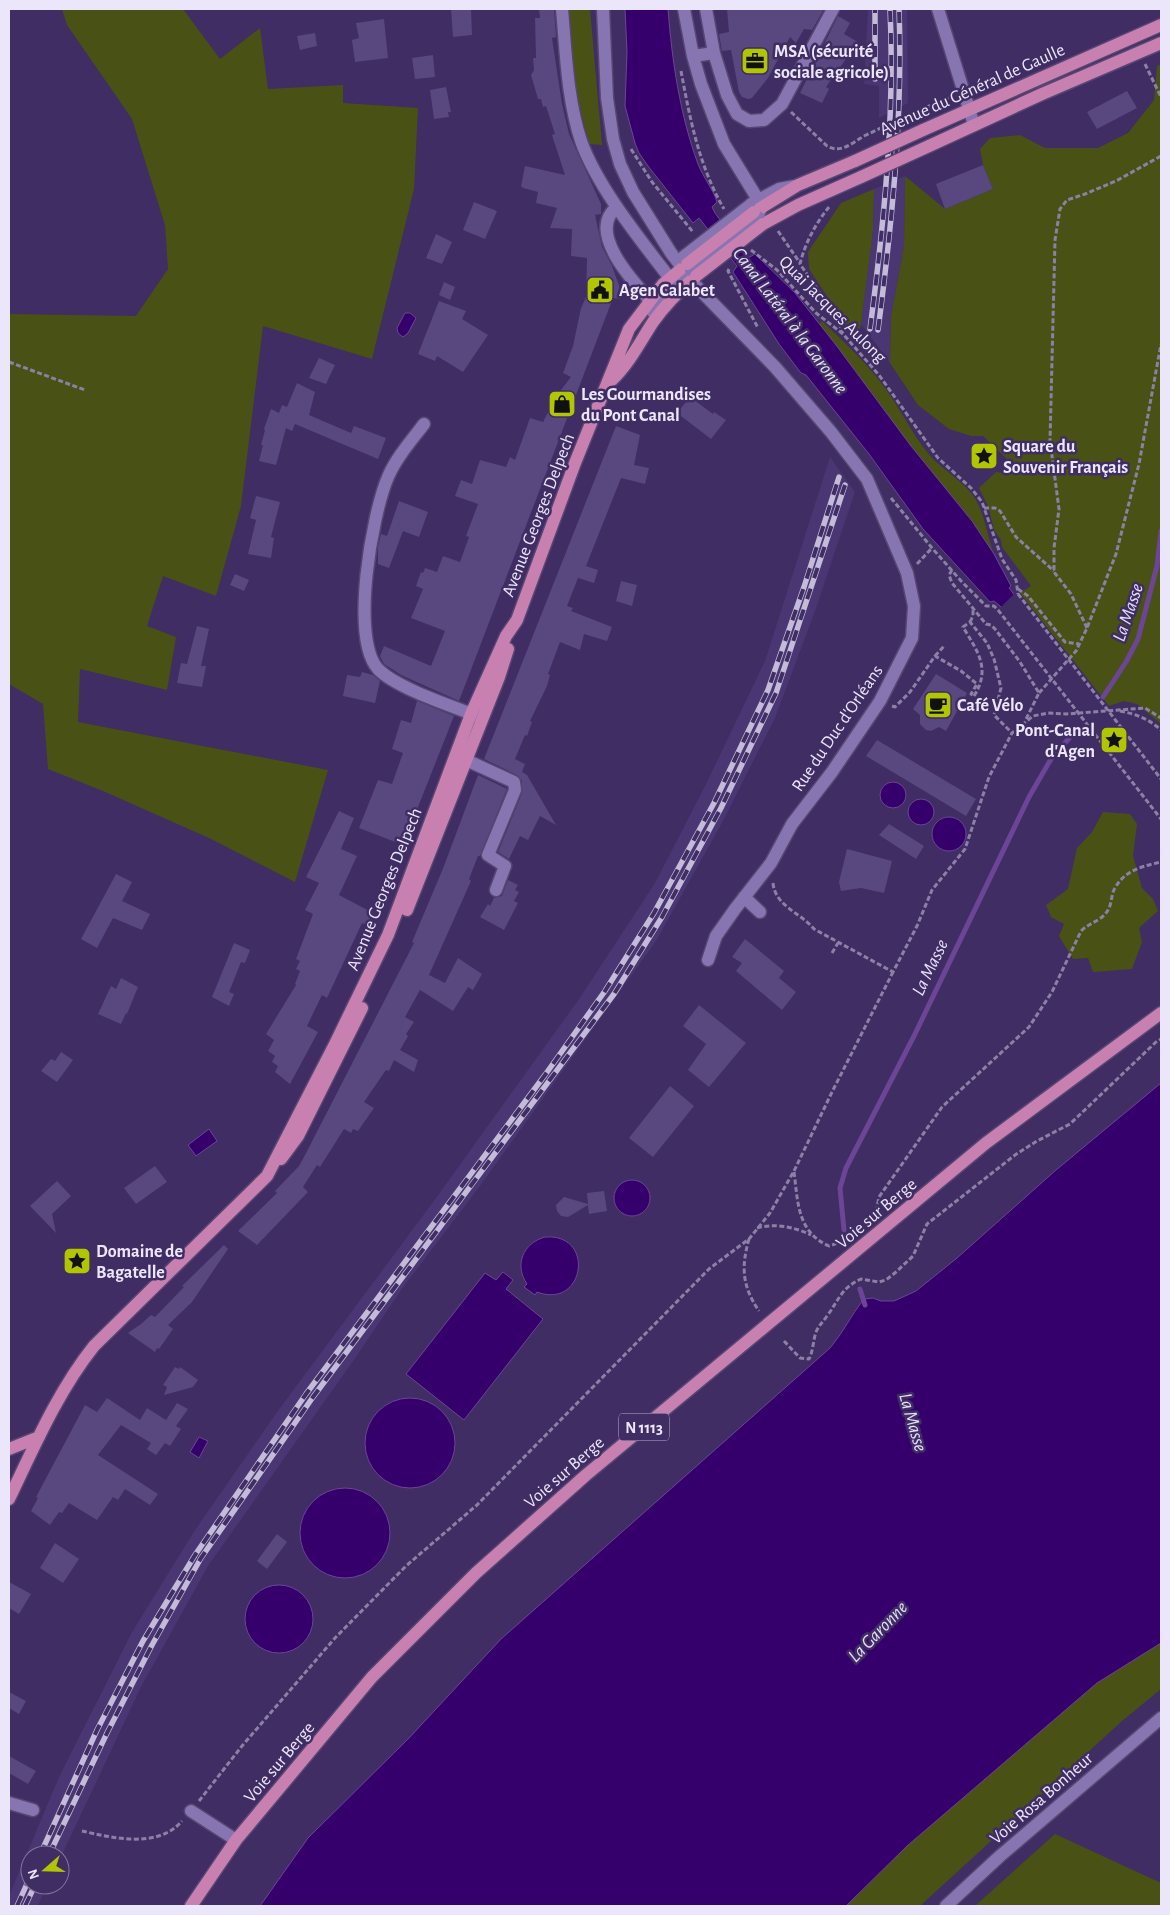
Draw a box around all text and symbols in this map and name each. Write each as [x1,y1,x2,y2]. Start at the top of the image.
street label: Avenue du Général de Gaulle [877,41,1068,139]
place label: MSA (sécurité sociale agricole) [774,43,889,82]
office icon: MSA (sécurité sociale agricole) [740,46,770,76]
water label: Canal Latéral à la Garonne [729,244,851,398]
street label: Quai Jacques Aulong [775,253,890,367]
public building icon: Agen Calabet [585,275,615,305]
place label: Agen Calabet [619,282,715,300]
place label: Les Gourmandises du Pont Canal [581,386,711,425]
shop icon: Les Gourmandises du Pont Canal [547,389,577,419]
street label: Avenue Georges Delpech [499,431,578,600]
place label: Square du Souvenir Français [1003,438,1128,477]
place icon: Square du Souvenir Français [969,441,999,471]
water label: La Masse [1110,581,1147,644]
street label: Rue du Duc d'Orléans [789,662,887,795]
cafe icon: Café Vélo [923,690,953,720]
place label: Café Vélo [957,697,1024,715]
place label: Pont-Canal d'Agen [1015,722,1095,761]
place icon: Pont-Canal d'Agen [1099,725,1129,755]
street label: Avenue Georges Delpech [344,806,426,973]
water label: La Masse [909,937,952,999]
street label: Voie sur Berge [833,1175,920,1252]
place label: Domaine de Bagatelle [96,1243,183,1282]
place icon: Domaine de Bagatelle [62,1246,92,1276]
water label: La Masse [895,1391,930,1454]
road number: N 1113 [619,1414,669,1440]
street label: Voie sur Berge [521,1434,608,1512]
water label: La Garonne [845,1598,911,1666]
street label: Voie sur Berge [241,1719,318,1806]
street label: Voie Rosa Bonheur [987,1749,1097,1848]
north arrow [20,1845,70,1895]
text: N [25,1867,42,1881]

